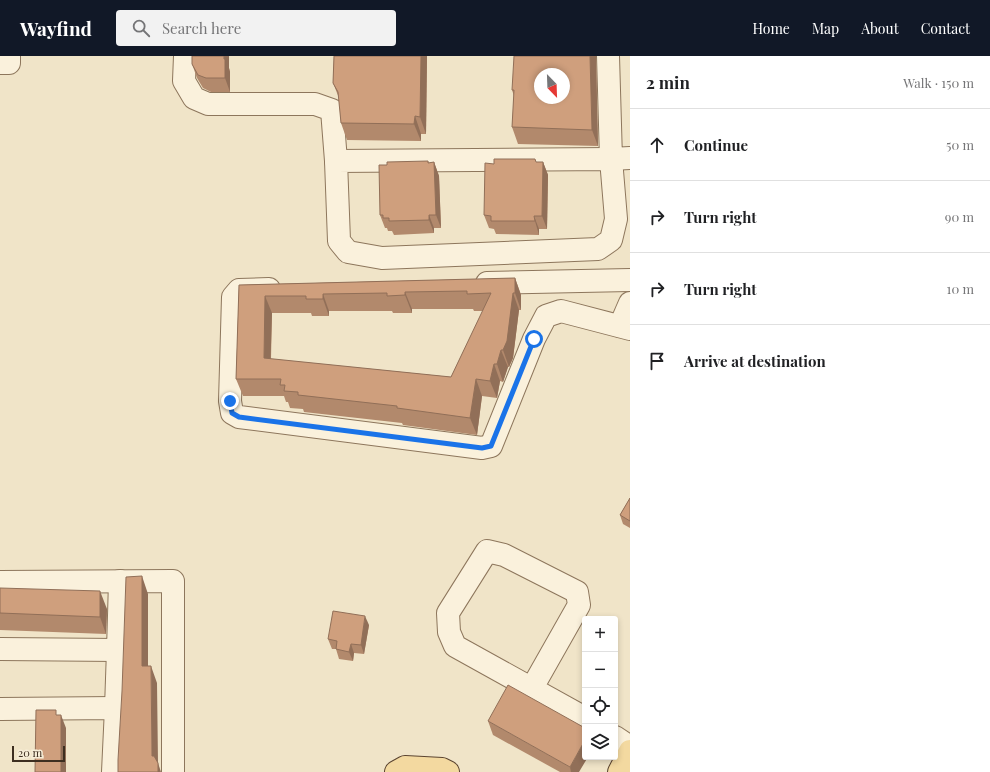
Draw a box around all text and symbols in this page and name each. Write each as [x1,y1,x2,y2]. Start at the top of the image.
search box [116,10,396,46]
text: Wayfind [20,15,92,41]
icon: search [130,17,152,39]
text: Search here [162,18,241,38]
text: Home [752,19,790,38]
text: Map [812,19,839,38]
text: About [861,19,899,38]
text: Contact [921,19,970,38]
north arrow [534,68,570,104]
text: 2 min [646,71,690,93]
text: Walk · 150 m [903,74,974,91]
icon: ahead [646,134,668,156]
text: Continue [684,135,748,155]
text: 50 m [946,136,974,153]
icon: right [646,206,668,228]
text: Turn right [684,207,757,227]
text: 90 m [945,208,974,225]
icon: right [646,278,668,300]
text: Turn right [684,279,757,299]
text: 10 m [947,280,974,297]
route start [525,330,543,348]
icon: arrive [646,350,668,372]
text: Arrive at destination [684,351,826,371]
route end [221,392,239,410]
map controls [582,616,618,760]
button: + [582,616,618,652]
button: − [582,652,618,688]
button: locate [582,688,618,724]
button: layers [582,724,618,760]
scale bar [12,744,65,763]
text: 20 m [18,745,42,760]

